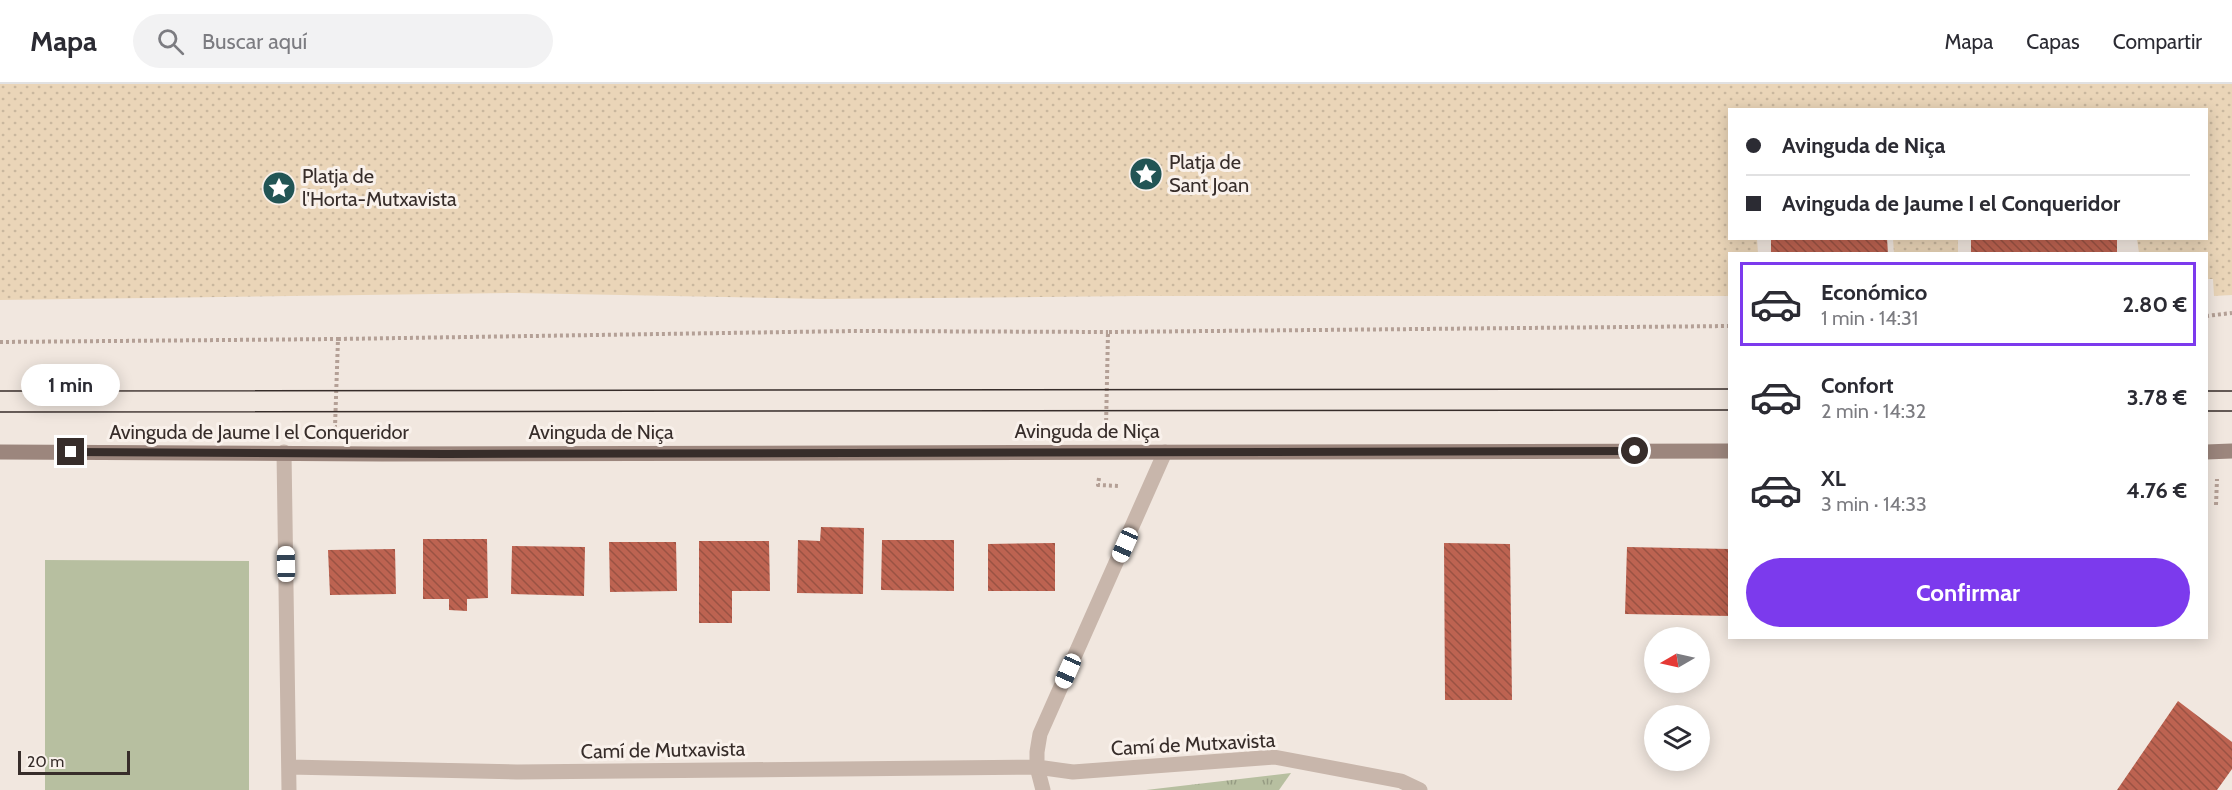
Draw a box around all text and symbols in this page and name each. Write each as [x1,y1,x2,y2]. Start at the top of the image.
search box [133,14,553,68]
text: Mapa [30,24,97,58]
icon: search [154,25,187,58]
text: Buscar aquí [202,28,307,55]
text: Mapa [1945,29,1993,54]
text: Capas [2026,29,2080,54]
text: Compartir [2113,29,2202,54]
text: Avinguda de Niça [1782,132,1945,159]
place label: Platja de Sant Joan [1169,150,1249,197]
place icon: Platja de Sant Joan [1128,156,1164,192]
place label: Platja de l'Horta-Mutxavista [302,164,457,211]
place icon: Platja de l'Horta-Mutxavista [261,170,297,206]
text: Avinguda de Jaume I el Conqueridor [1782,190,2120,217]
icon: car [1749,277,1803,331]
text: Económico [1821,279,1927,306]
text: 2.80 € [2123,291,2187,318]
text: 1 min · 14:31 [1821,306,1918,330]
callout: 1 min [22,365,121,407]
icon: car [1749,370,1803,424]
text: Confort [1821,372,1894,399]
text: 1 min [48,373,93,397]
text: 3.78 € [2127,384,2187,411]
text: 2 min · 14:32 [1821,399,1926,423]
street label: Avinguda de Niça [1014,419,1160,443]
street label: Avinguda de Jaume I el Conqueridor [109,420,410,444]
street label: Avinguda de Niça [528,420,674,444]
route start [1621,437,1648,464]
route end [57,438,84,465]
icon: car [1749,463,1803,517]
text: XL [1821,465,1846,492]
text: 4.76 € [2126,477,2187,504]
text: 3 min · 14:33 [1821,492,1927,516]
car [1109,525,1141,565]
car [277,546,295,582]
button: Confirmar [1746,558,2190,627]
north arrow [1644,627,1710,693]
map controls [1644,627,1710,771]
car [1052,651,1084,691]
button: layers [1644,705,1710,771]
street label: Camí de Mutxavista [1110,728,1276,760]
street label: Camí de Mutxavista [580,737,746,763]
scale bar [18,748,130,776]
text: 20 m [27,752,64,771]

